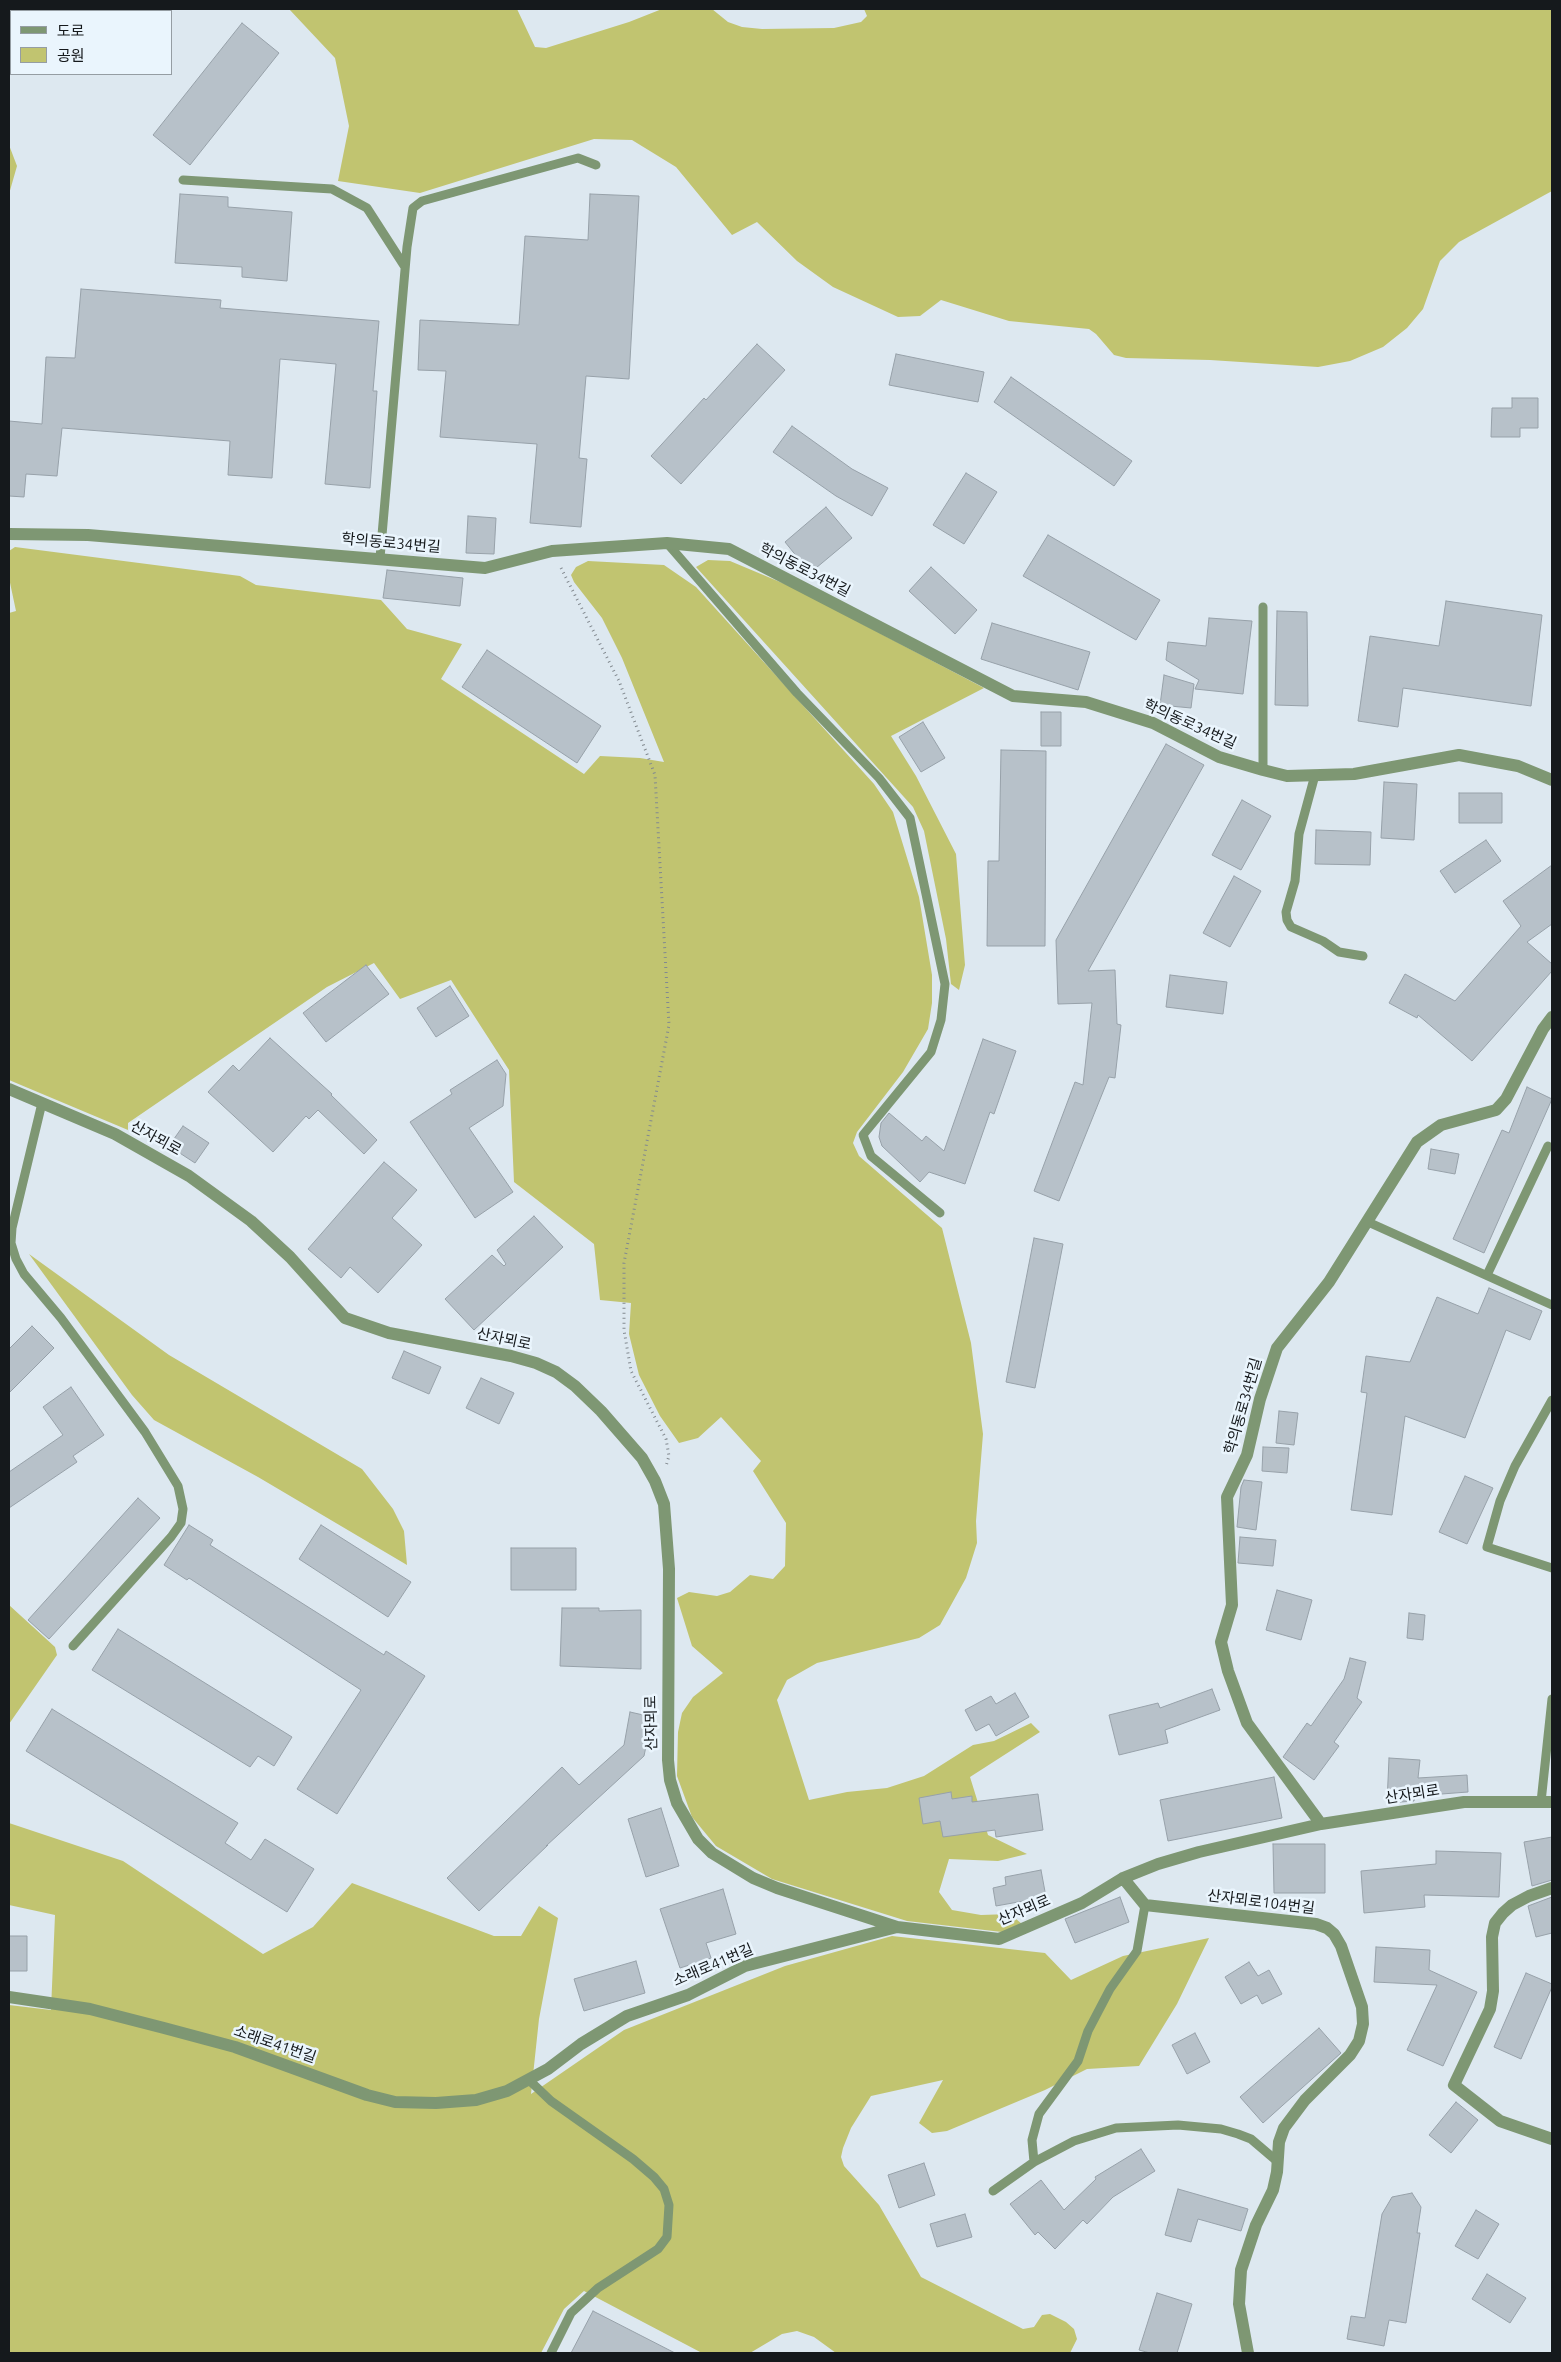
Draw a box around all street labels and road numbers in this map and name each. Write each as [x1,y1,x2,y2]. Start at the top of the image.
street label: 학의동로34번길 [341,530,441,556]
street label: 학의동로34번길 [756,539,854,601]
street label: 학의동로34번길 [1141,695,1239,753]
street label: 산자뫼로 [127,1117,185,1159]
street label: 산자뫼로 [475,1324,533,1354]
street label: 학의동로34번길 [1221,1356,1265,1456]
street label: 산자뫼로 [642,1695,660,1751]
street label: 산자뫼로 [1383,1781,1441,1807]
street label: 산자뫼로104번길 [1206,1886,1316,1918]
street label: 산자뫼로 [995,1891,1053,1929]
street label: 소래로41번길 [670,1940,756,1990]
street label: 소래로41번길 [231,2022,319,2066]

